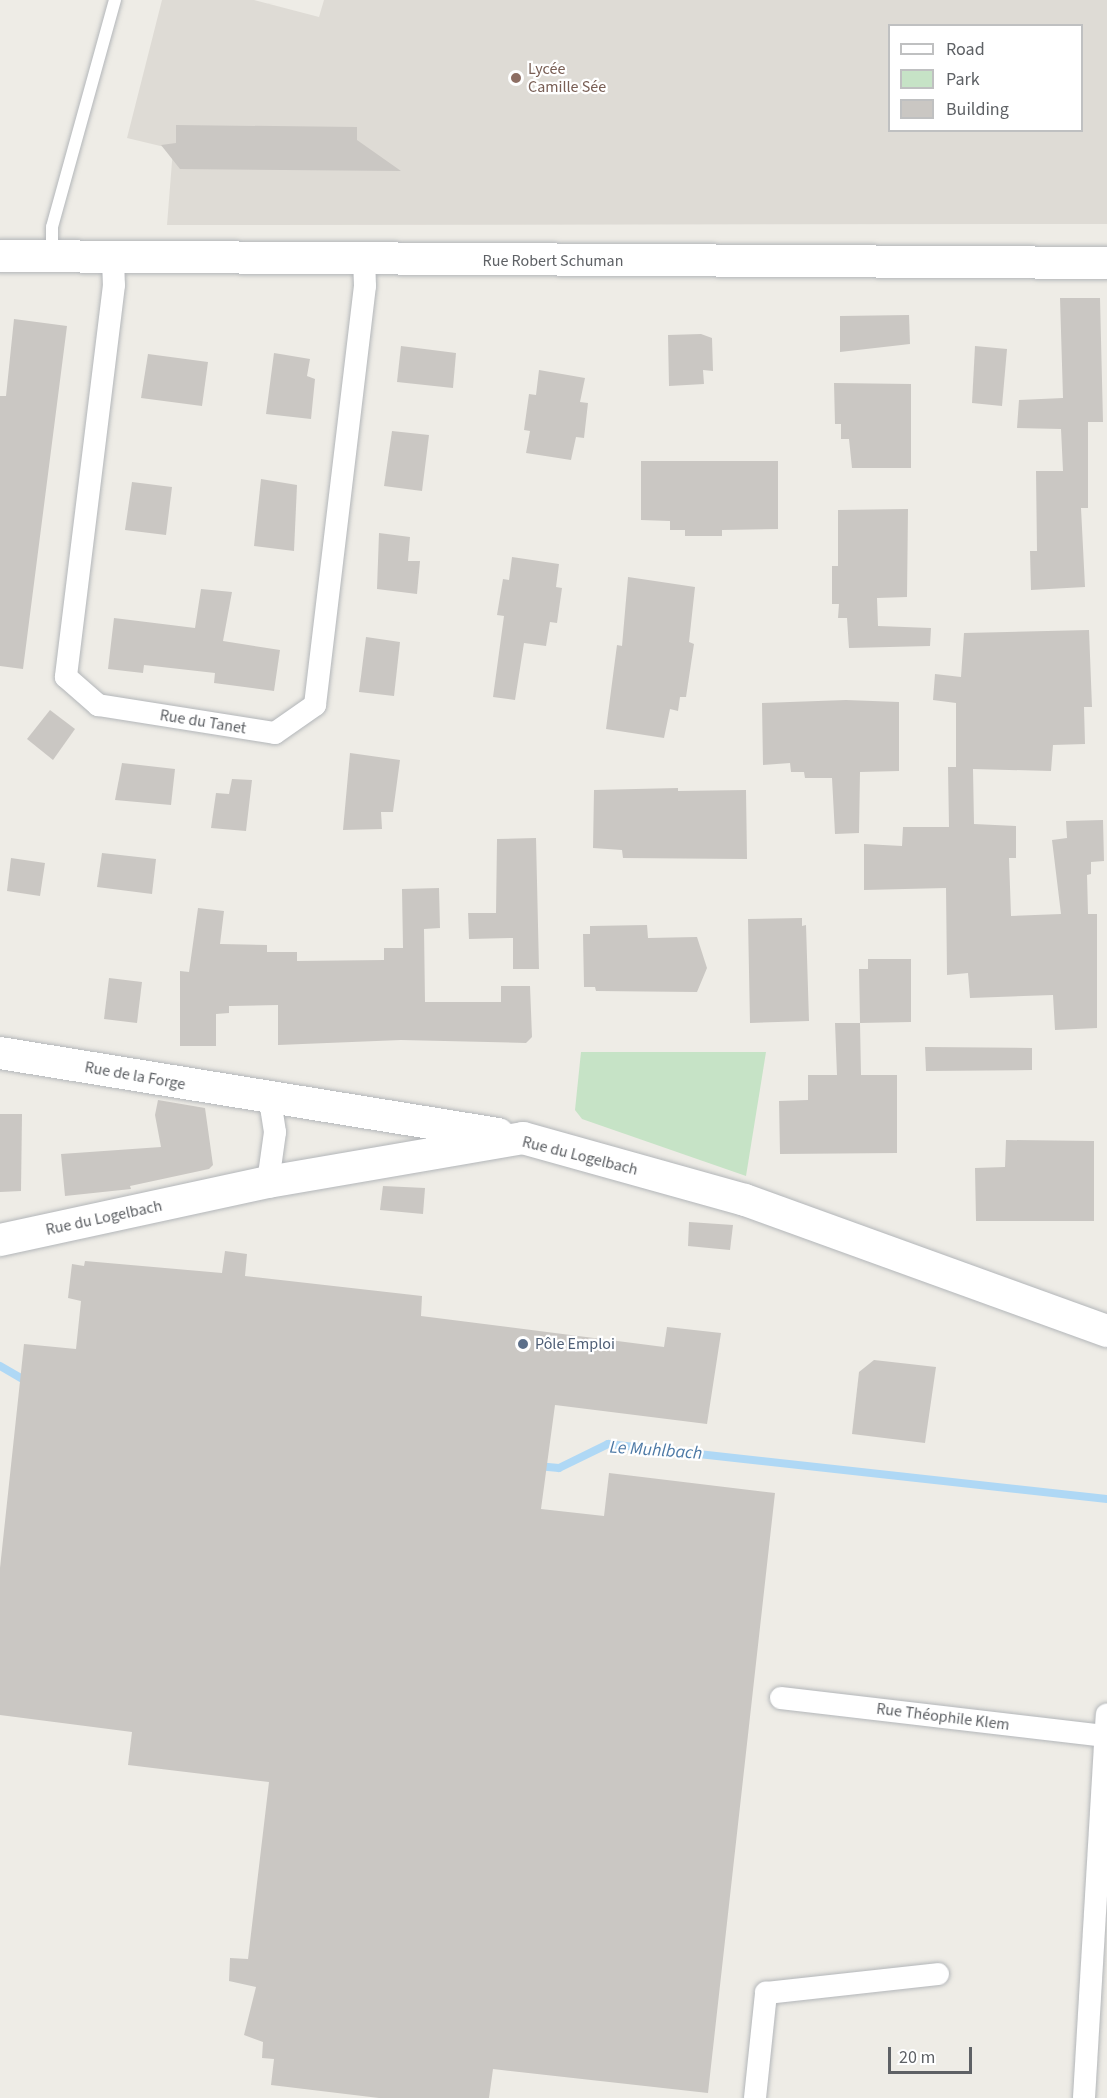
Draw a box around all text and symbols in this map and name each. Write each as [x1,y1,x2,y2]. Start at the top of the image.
legend [888,24,1083,132]
text: Road [946,37,985,62]
place label: Lycée Camille Sée [528,59,606,97]
text: Park [946,67,980,92]
marker: Lycée Camille Sée [509,71,523,85]
text: Building [946,97,1009,122]
street label: Rue Robert Schuman [483,251,623,271]
street label: Rue du Tanet [158,706,248,738]
street label: Rue de la Forge [83,1058,187,1094]
street label: Rue du Logelbach [520,1132,640,1180]
street label: Rue du Logelbach [44,1196,164,1240]
place label: Pôle Emploi [535,1334,615,1354]
marker: Pôle Emploi [516,1337,530,1351]
water label: Le Muhlbach [609,1437,703,1465]
street label: Rue Théophile Klem [875,1699,1011,1735]
scale bar [891,2035,975,2073]
text: 20 m [899,2045,935,2070]

